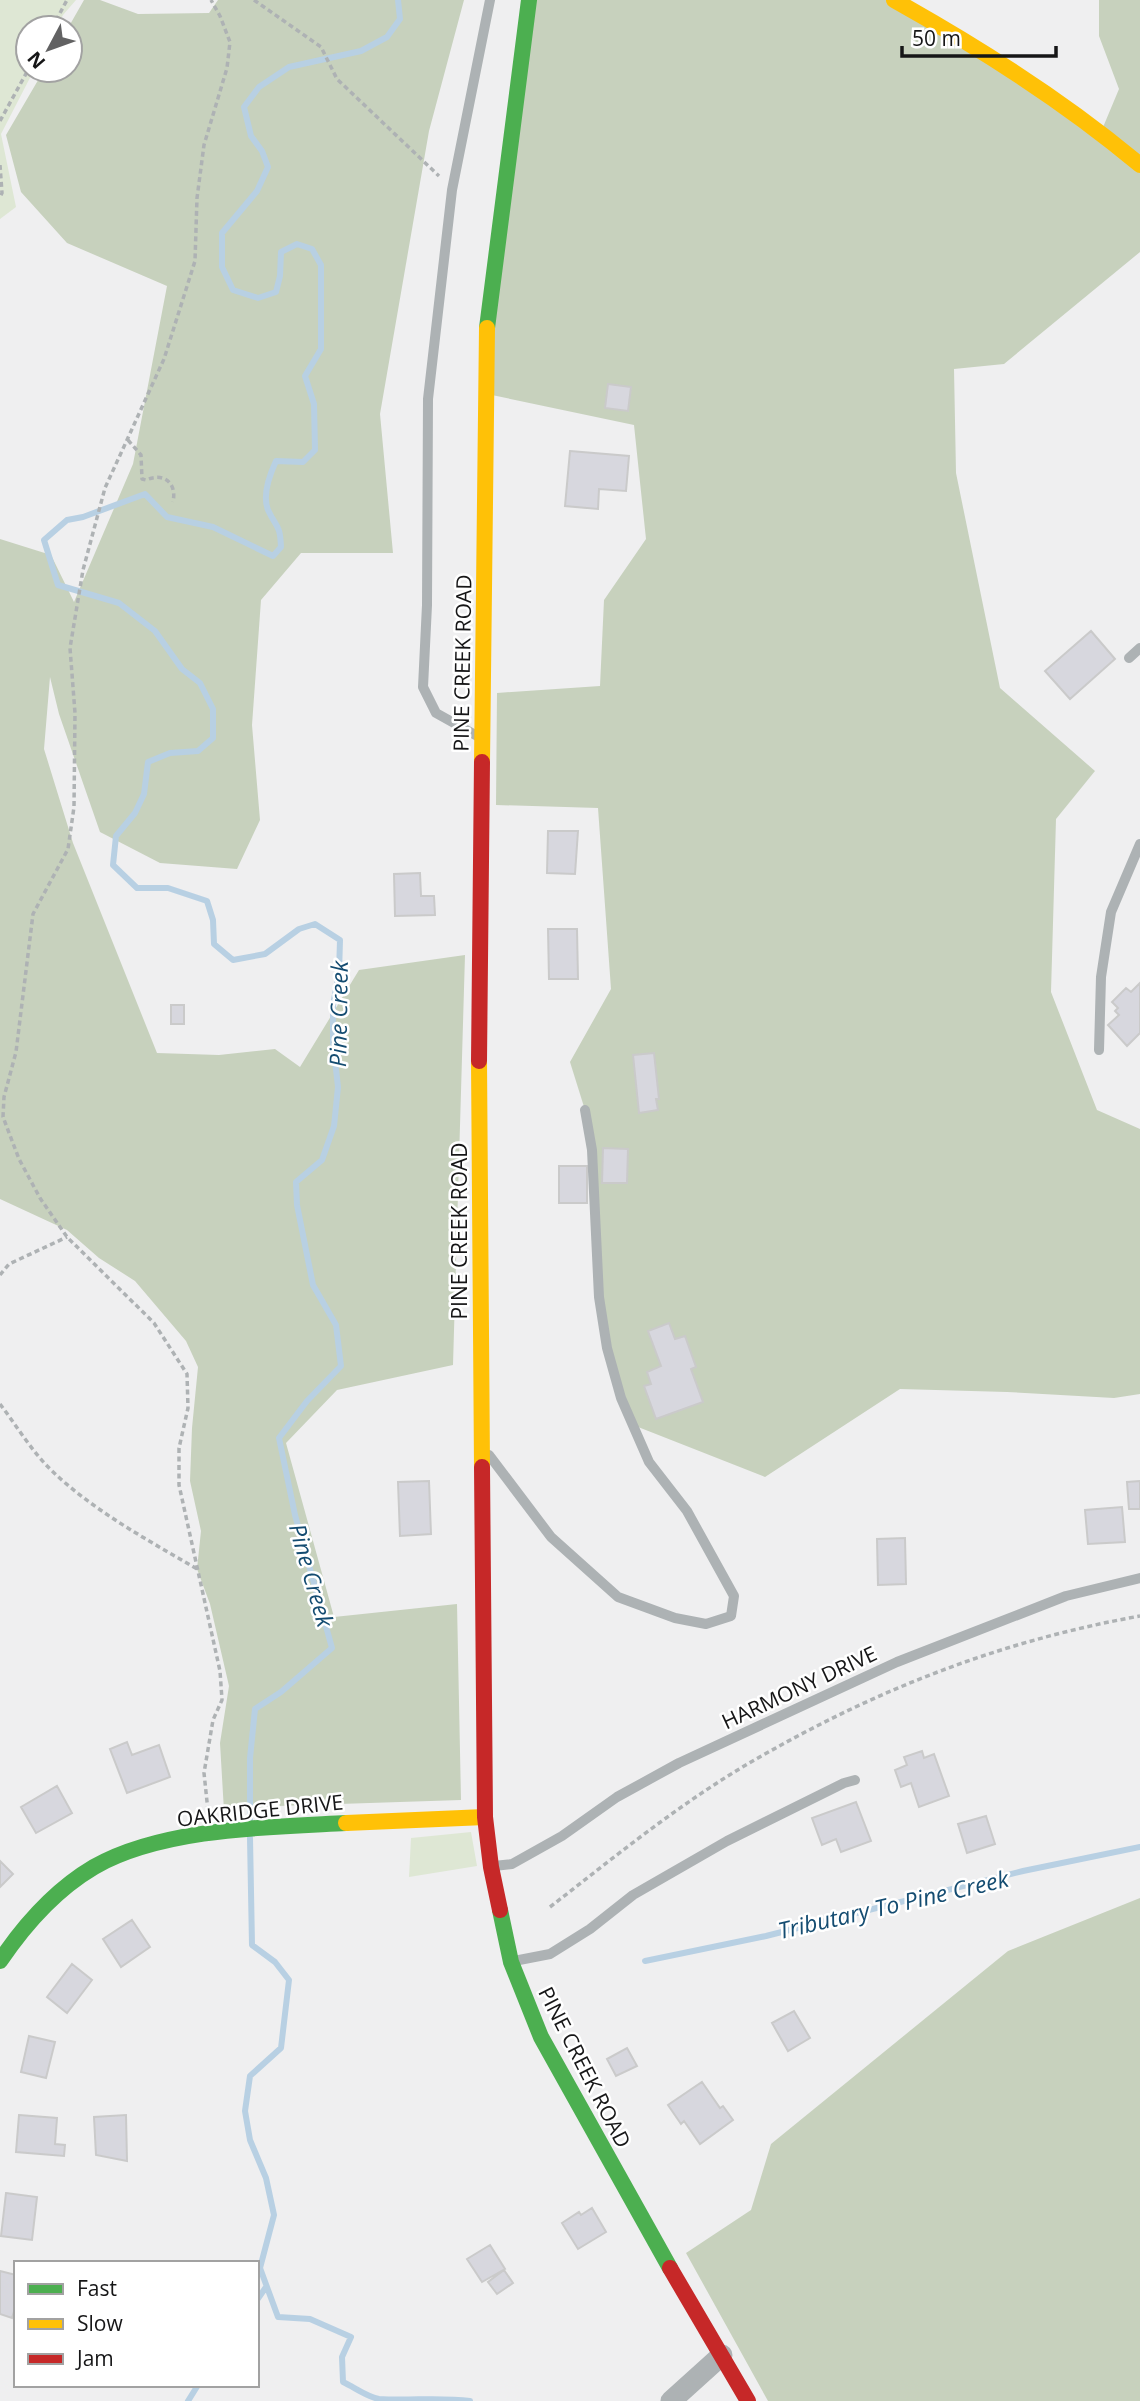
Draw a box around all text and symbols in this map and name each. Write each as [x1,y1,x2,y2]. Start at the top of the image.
north arrow [14,14,84,84]
scale bar [902,14,1056,58]
text: 50 m [912,24,961,52]
text: N [21,46,51,75]
street label: PINE CREEK ROAD [446,574,478,752]
water label: Pine Creek [321,960,355,1067]
street label: PINE CREEK ROAD [445,1142,473,1320]
water label: Pine Creek [282,1520,342,1631]
street label: HARMONY DRIVE [717,1639,881,1735]
street label: OAKRIDGE DRIVE [175,1787,345,1833]
water label: Tributary To Pine Creek [775,1862,1012,1946]
street label: PINE CREEK ROAD [532,1982,638,2152]
legend [14,2261,259,2387]
text: Fast [77,2274,117,2302]
text: Slow [77,2309,123,2337]
text: Jam [75,2344,114,2372]

